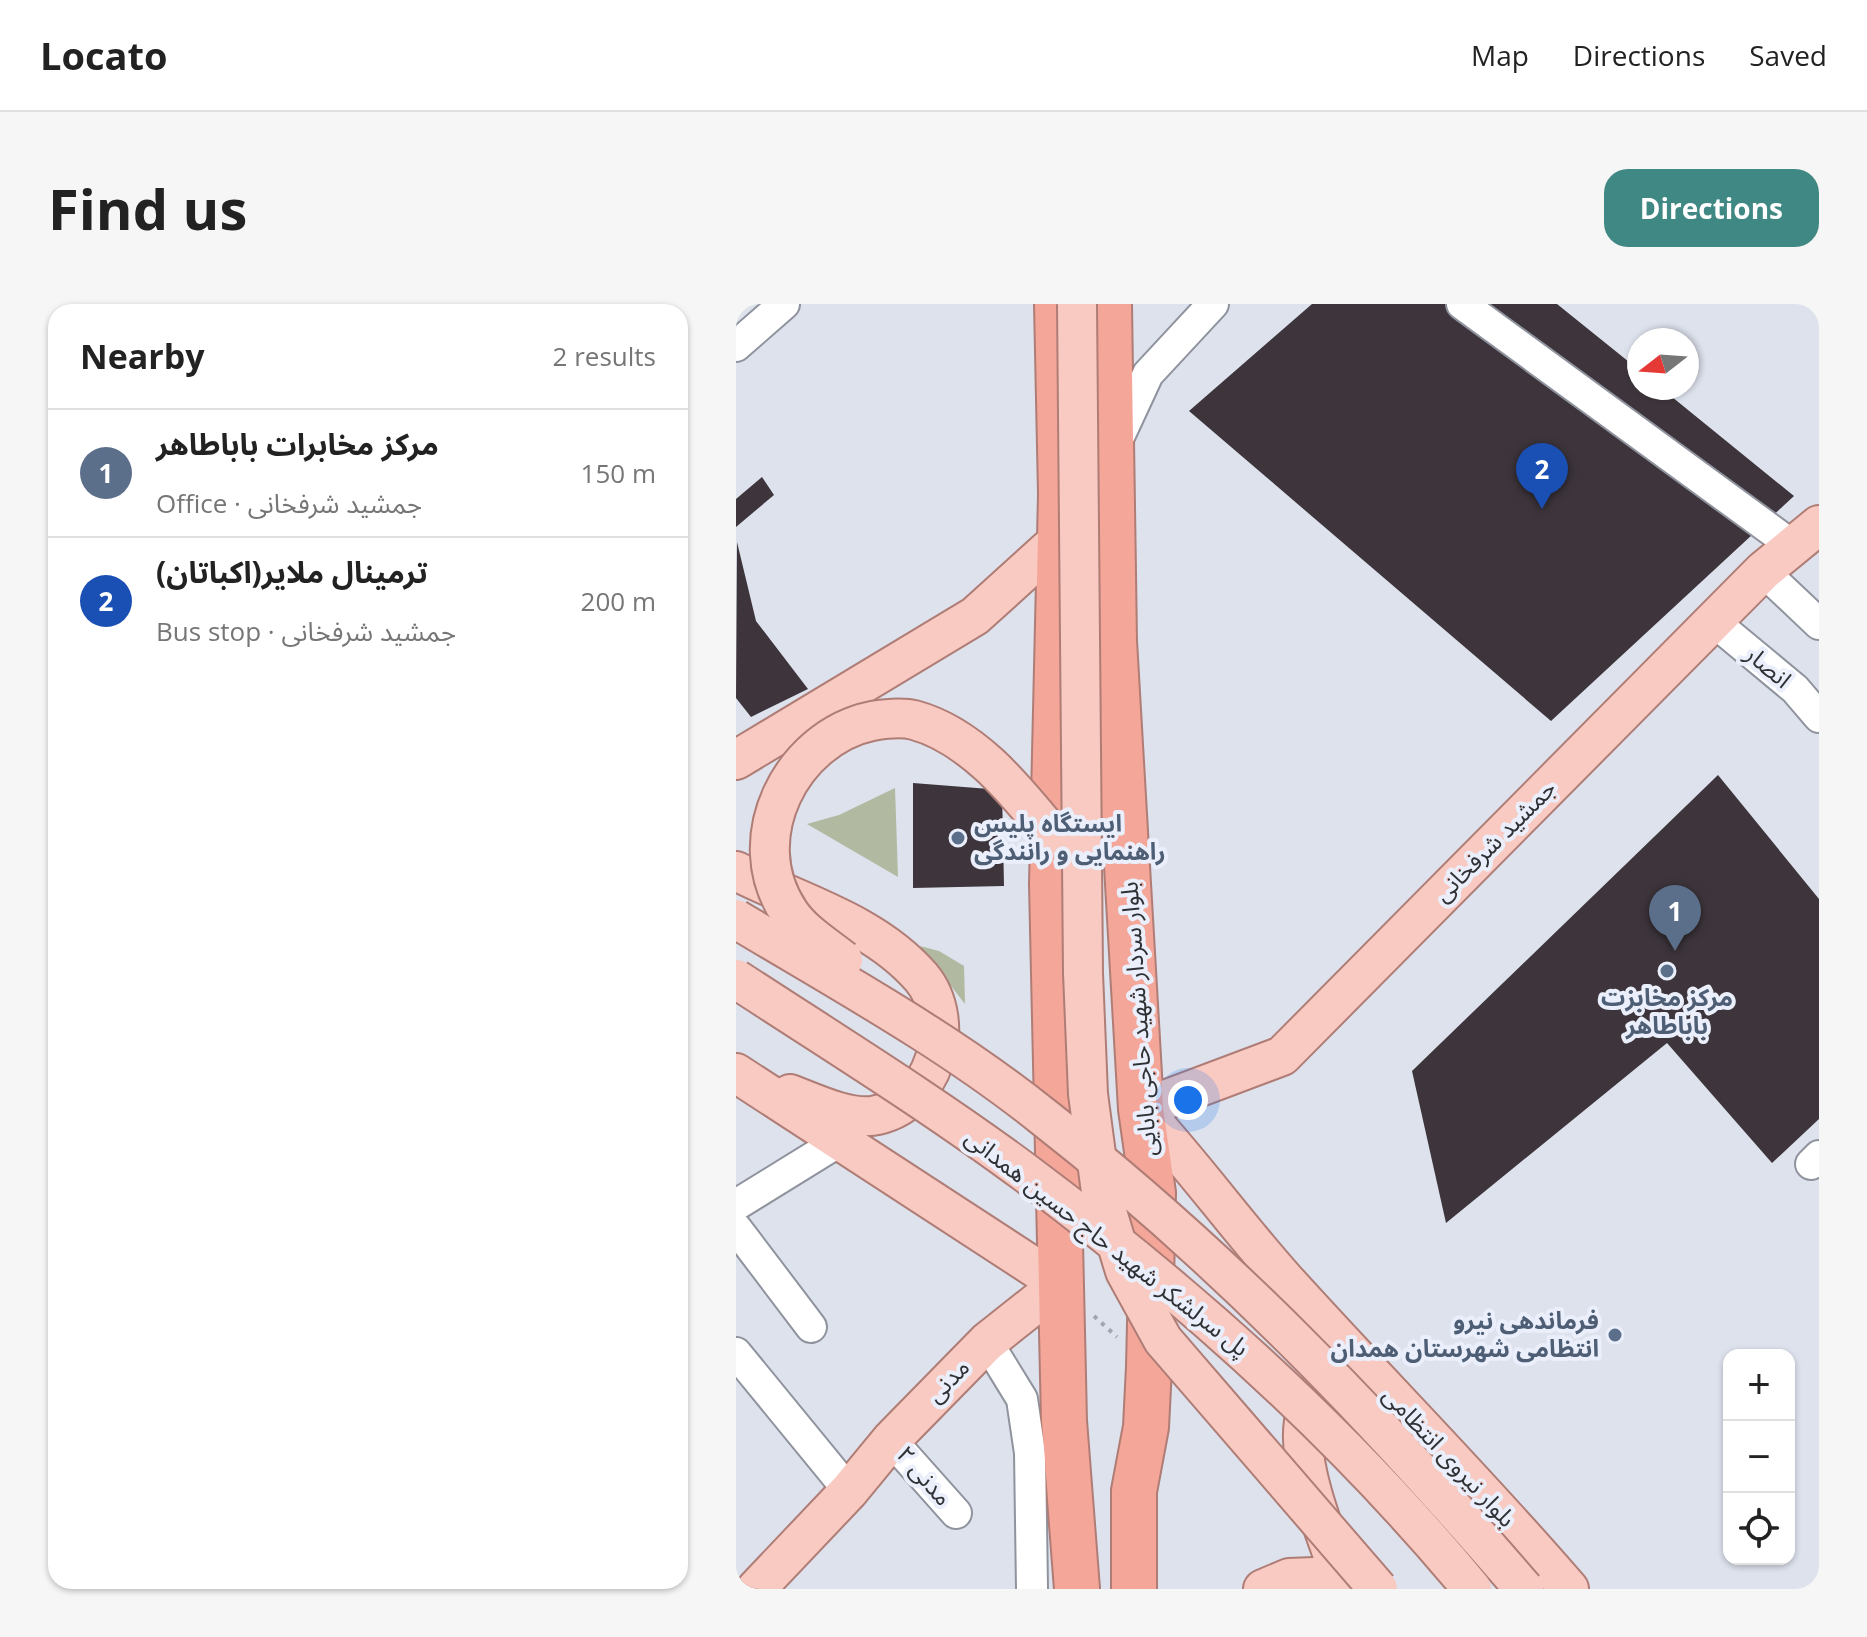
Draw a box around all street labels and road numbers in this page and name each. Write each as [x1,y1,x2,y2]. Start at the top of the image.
street label: انصار [1738,636,1799,695]
street label: جمشید شرفخانی [1425,771,1563,909]
street label: بلوار سردار شهید حاجی بابایی [1111,881,1164,1158]
street label: پل سرلشکر شهید حاج حسین همدانی [958,1120,1257,1365]
street label: مدنی [918,1351,976,1409]
street label: بلوار نیروی انتظامی [1376,1378,1524,1534]
street label: مدنی ۲ [890,1438,960,1512]

